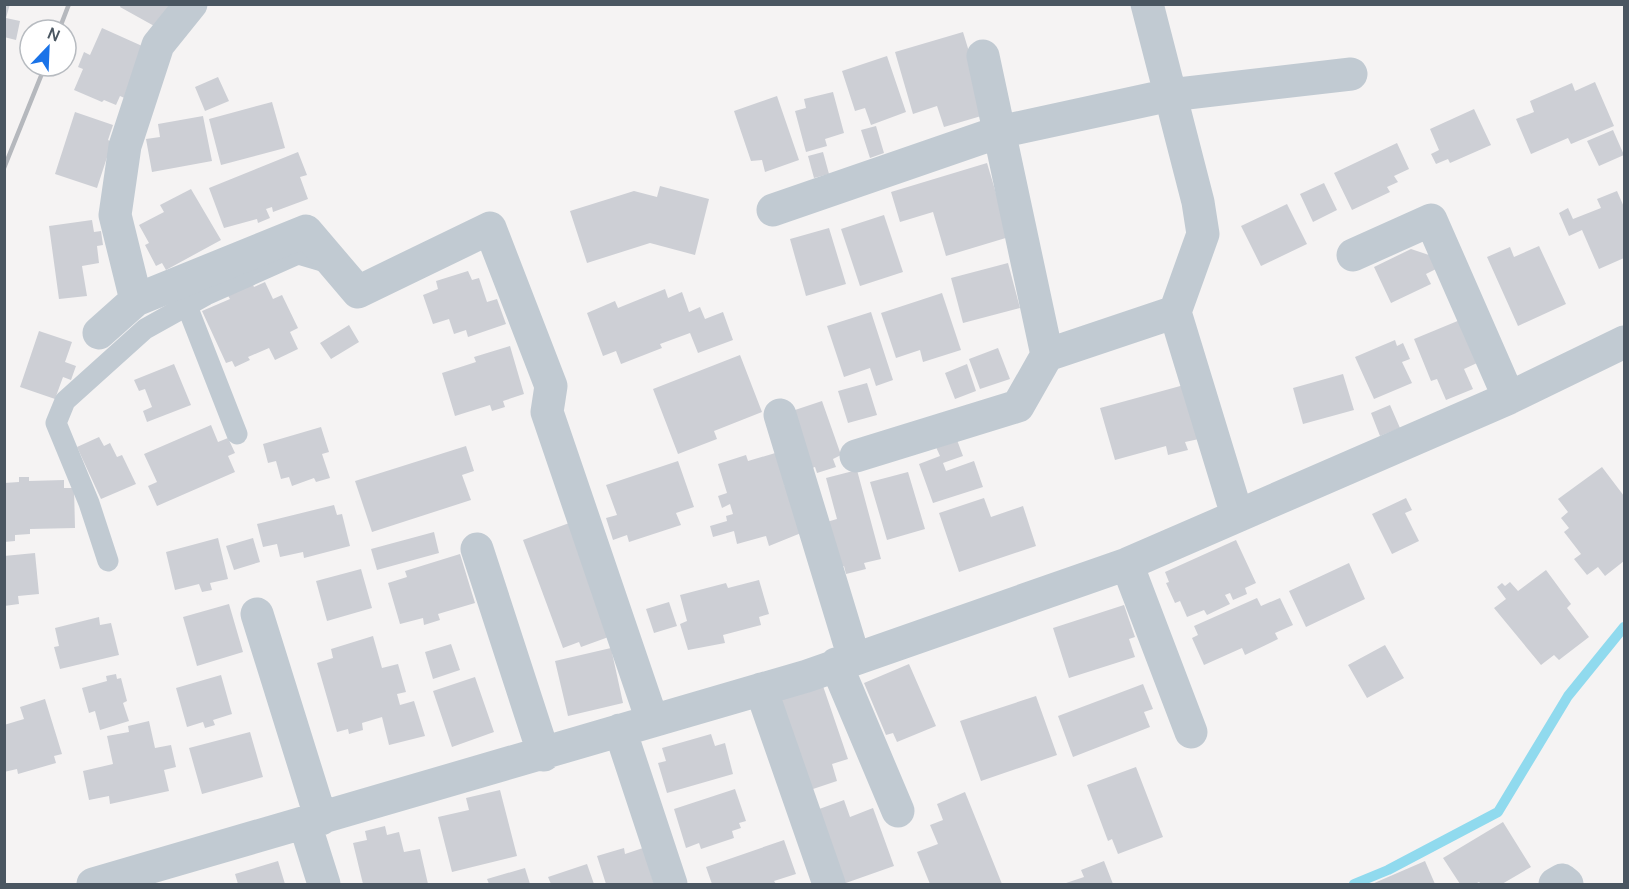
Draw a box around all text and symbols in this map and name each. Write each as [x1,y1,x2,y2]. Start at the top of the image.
north arrow [18,18,78,78]
text: N [44,22,63,47]

